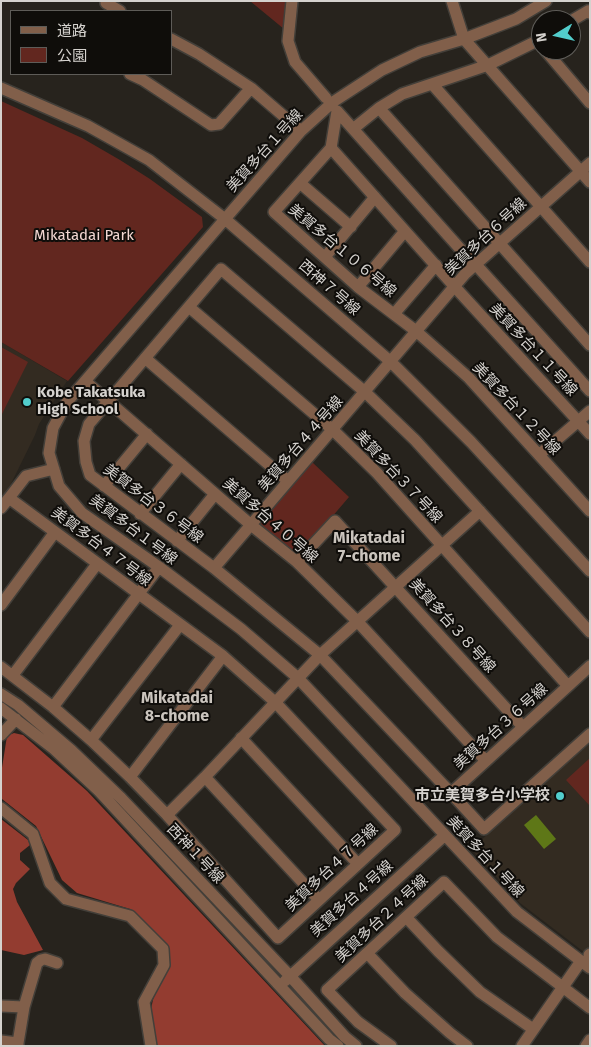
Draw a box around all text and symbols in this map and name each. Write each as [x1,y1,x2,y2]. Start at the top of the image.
legend [10,10,172,75]
north arrow [531,10,581,60]
text: 道路 [57,22,87,40]
text: N [533,31,551,43]
text: 公園 [57,47,87,65]
street label: 美賀多台１号線 [223,106,307,196]
street label: 美賀多台６号線 [441,195,531,279]
street label: 美賀多台１０６号線 [285,201,399,301]
park label: Mikatadai Park [34,227,134,245]
street label: 西神７号線 [295,257,363,319]
street label: 美賀多台１１号線 [485,300,581,400]
street label: 美賀多台１２号線 [468,359,564,459]
place label: Kobe Takatsuka High School [37,384,146,419]
street label: 美賀多台４４号線 [255,393,347,495]
marker: Kobe Takatsuka High School [21,396,33,408]
street label: 美賀多台３７号線 [350,427,446,527]
street label: 美賀多台３６号線 [100,461,206,547]
street label: 美賀多台４０号線 [219,475,321,567]
street label: 美賀多台１号線 [86,491,180,569]
street label: 美賀多台４７号線 [48,504,154,590]
district label: Mikatadai 7-chome [333,529,405,567]
street label: 美賀多台３８号線 [405,575,499,677]
street label: 美賀多台３６号線 [450,680,552,774]
district label: Mikatadai 8-chome [141,689,213,727]
place label: 市立美賀多台小学校 [415,787,550,805]
marker: 市立美賀多台小学校 [554,790,566,802]
street label: 美賀多台１号線 [443,812,527,902]
street label: 西神１号線 [163,820,227,888]
street label: 美賀多台４７号線 [282,820,382,916]
street label: 美賀多台４号線 [307,857,397,941]
street label: 美賀多台２４号線 [332,871,432,967]

